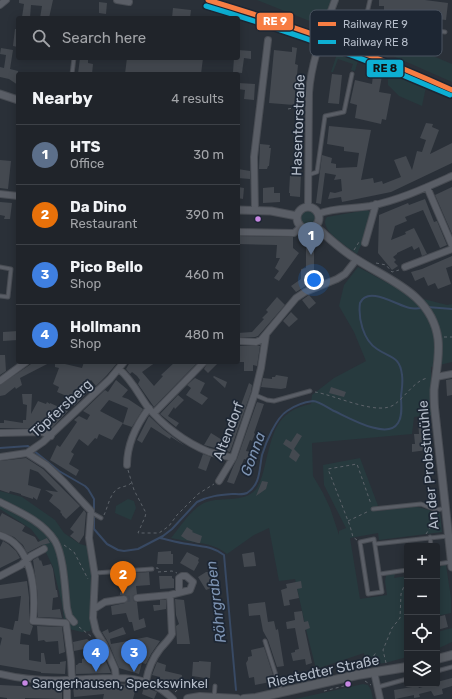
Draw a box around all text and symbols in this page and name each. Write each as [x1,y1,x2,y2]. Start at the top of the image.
legend [310,10,442,56]
line badge: RE 9 [256,12,294,31]
text: RE 9 [263,15,287,28]
search box [16,16,240,60]
text: Railway RE 9 [343,18,408,31]
icon: search [30,27,52,49]
text: Search here [62,29,146,47]
text: Railway RE 8 [343,36,408,49]
line badge: RE 8 [366,59,404,78]
text: RE 8 [373,62,397,75]
street label: Hasentorstraße [288,74,309,176]
text: Nearby [32,88,93,108]
text: 4 results [171,91,224,106]
text: HTS [70,138,101,156]
text: 1 [42,147,48,162]
text: 30 m [193,147,224,162]
text: Office [70,156,104,171]
text: Da Dino [70,198,127,216]
text: 2 [41,207,49,222]
text: 390 m [185,207,224,222]
unlabelled marker [253,214,263,224]
text: Restaurant [70,216,137,231]
pin: 1 [298,222,324,255]
text: Pico Bello [70,258,143,276]
text: 3 [41,267,49,282]
text: 460 m [185,267,224,282]
your location [304,270,324,290]
text: Shop [70,276,101,291]
text: Hollmann [70,318,141,336]
text: 4 [41,327,49,342]
text: 480 m [185,327,224,342]
text: Shop [70,336,101,351]
street label: Töpfersberg [27,375,96,441]
street label: Altendorf [209,399,248,463]
street label: An der Probstmühle [414,399,443,530]
water label: Gonna [237,429,269,479]
map controls [404,543,440,687]
button: + [404,543,440,579]
water label: Röhrgraben [202,560,230,644]
pin: 2 [110,561,136,594]
button: − [404,579,440,615]
button: locate [404,615,440,651]
pin: 4 [83,639,109,672]
pin: 3 [121,639,147,672]
street label: Riestedter Straße [266,651,381,692]
button: layers [404,651,440,687]
place label: Sangerhausen, Speckswinkel [32,676,208,692]
marker: Sangerhausen, Speckswinkel [20,678,30,688]
unlabelled marker [343,679,353,689]

